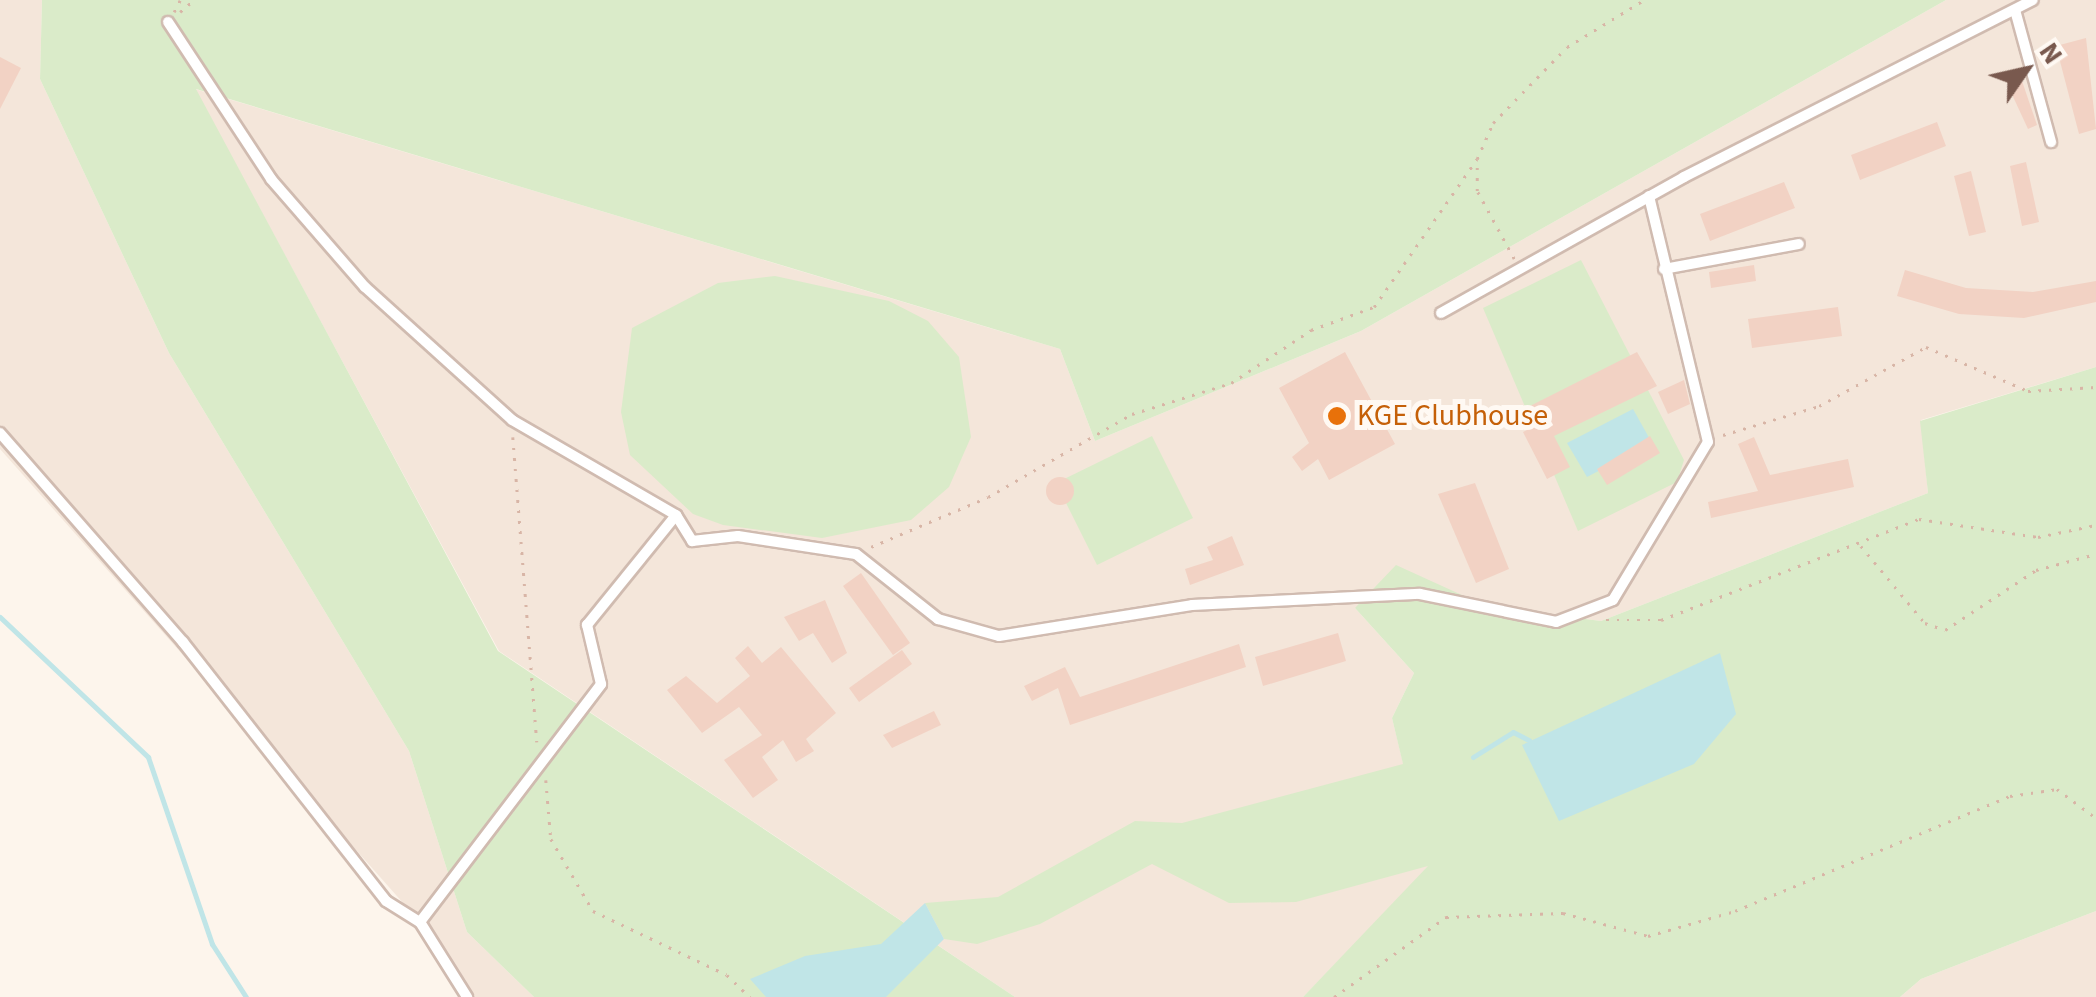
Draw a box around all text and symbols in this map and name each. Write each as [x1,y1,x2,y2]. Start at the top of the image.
north arrow [1976,20,2076,120]
text: N [2029,34,2073,72]
place label: KGE Clubhouse [1357,398,1548,434]
marker: KGE Clubhouse [1326,405,1348,427]

